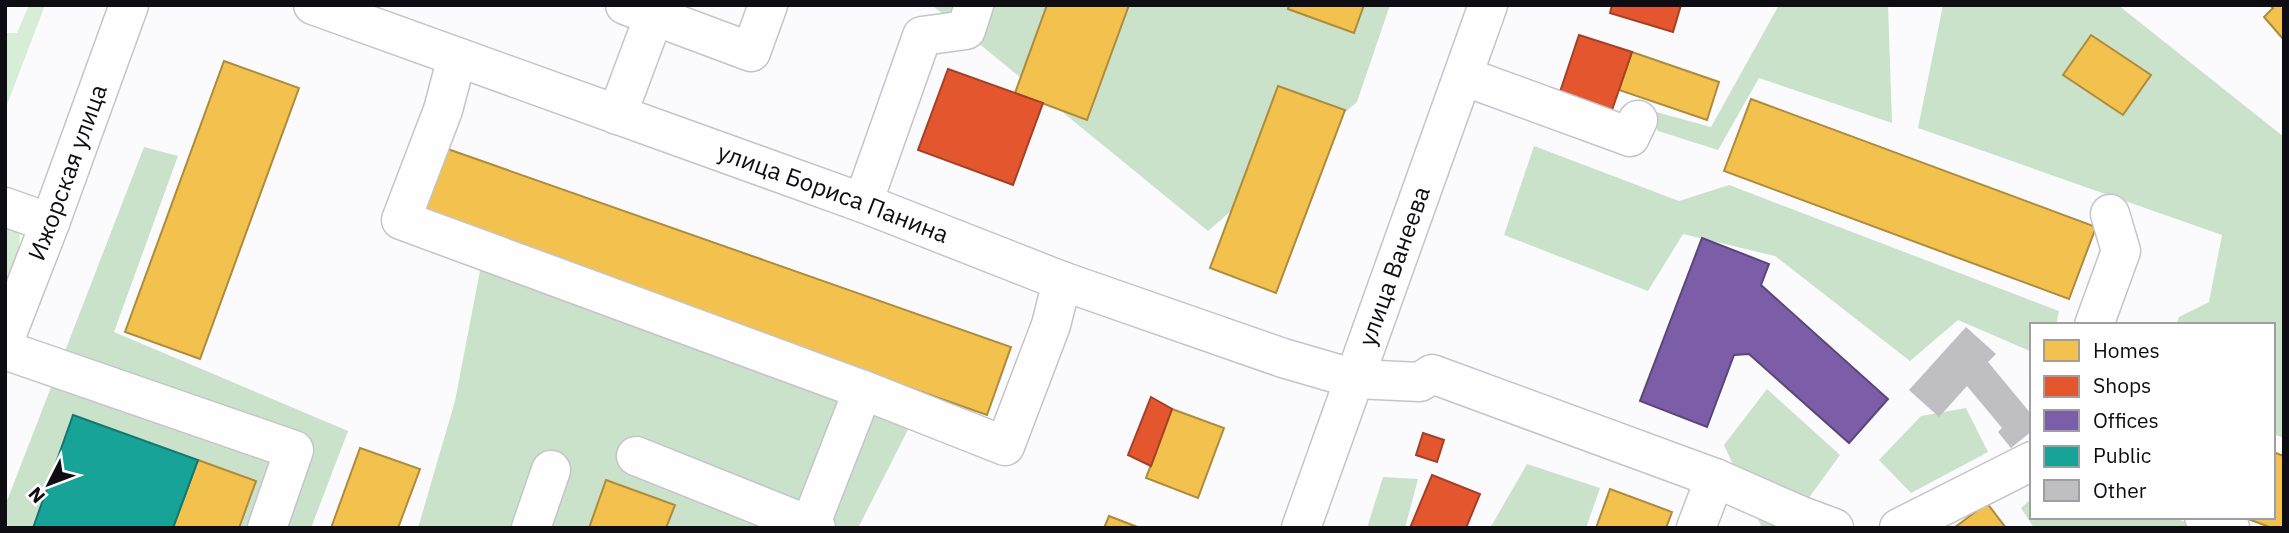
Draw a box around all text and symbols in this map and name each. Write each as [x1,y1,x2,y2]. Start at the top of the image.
street label: Ижорская улица [20,80,114,265]
street label: улица Бориса Панина [713,135,954,250]
street label: улица Ванеева [1350,182,1437,350]
legend [2030,323,2275,519]
text: Homes [2093,336,2160,364]
text: Shops [2093,371,2151,399]
text: Offices [2093,406,2159,434]
text: Public [2093,441,2151,469]
north arrow [14,449,84,519]
text: Other [2093,476,2147,504]
text: N [23,482,50,509]

